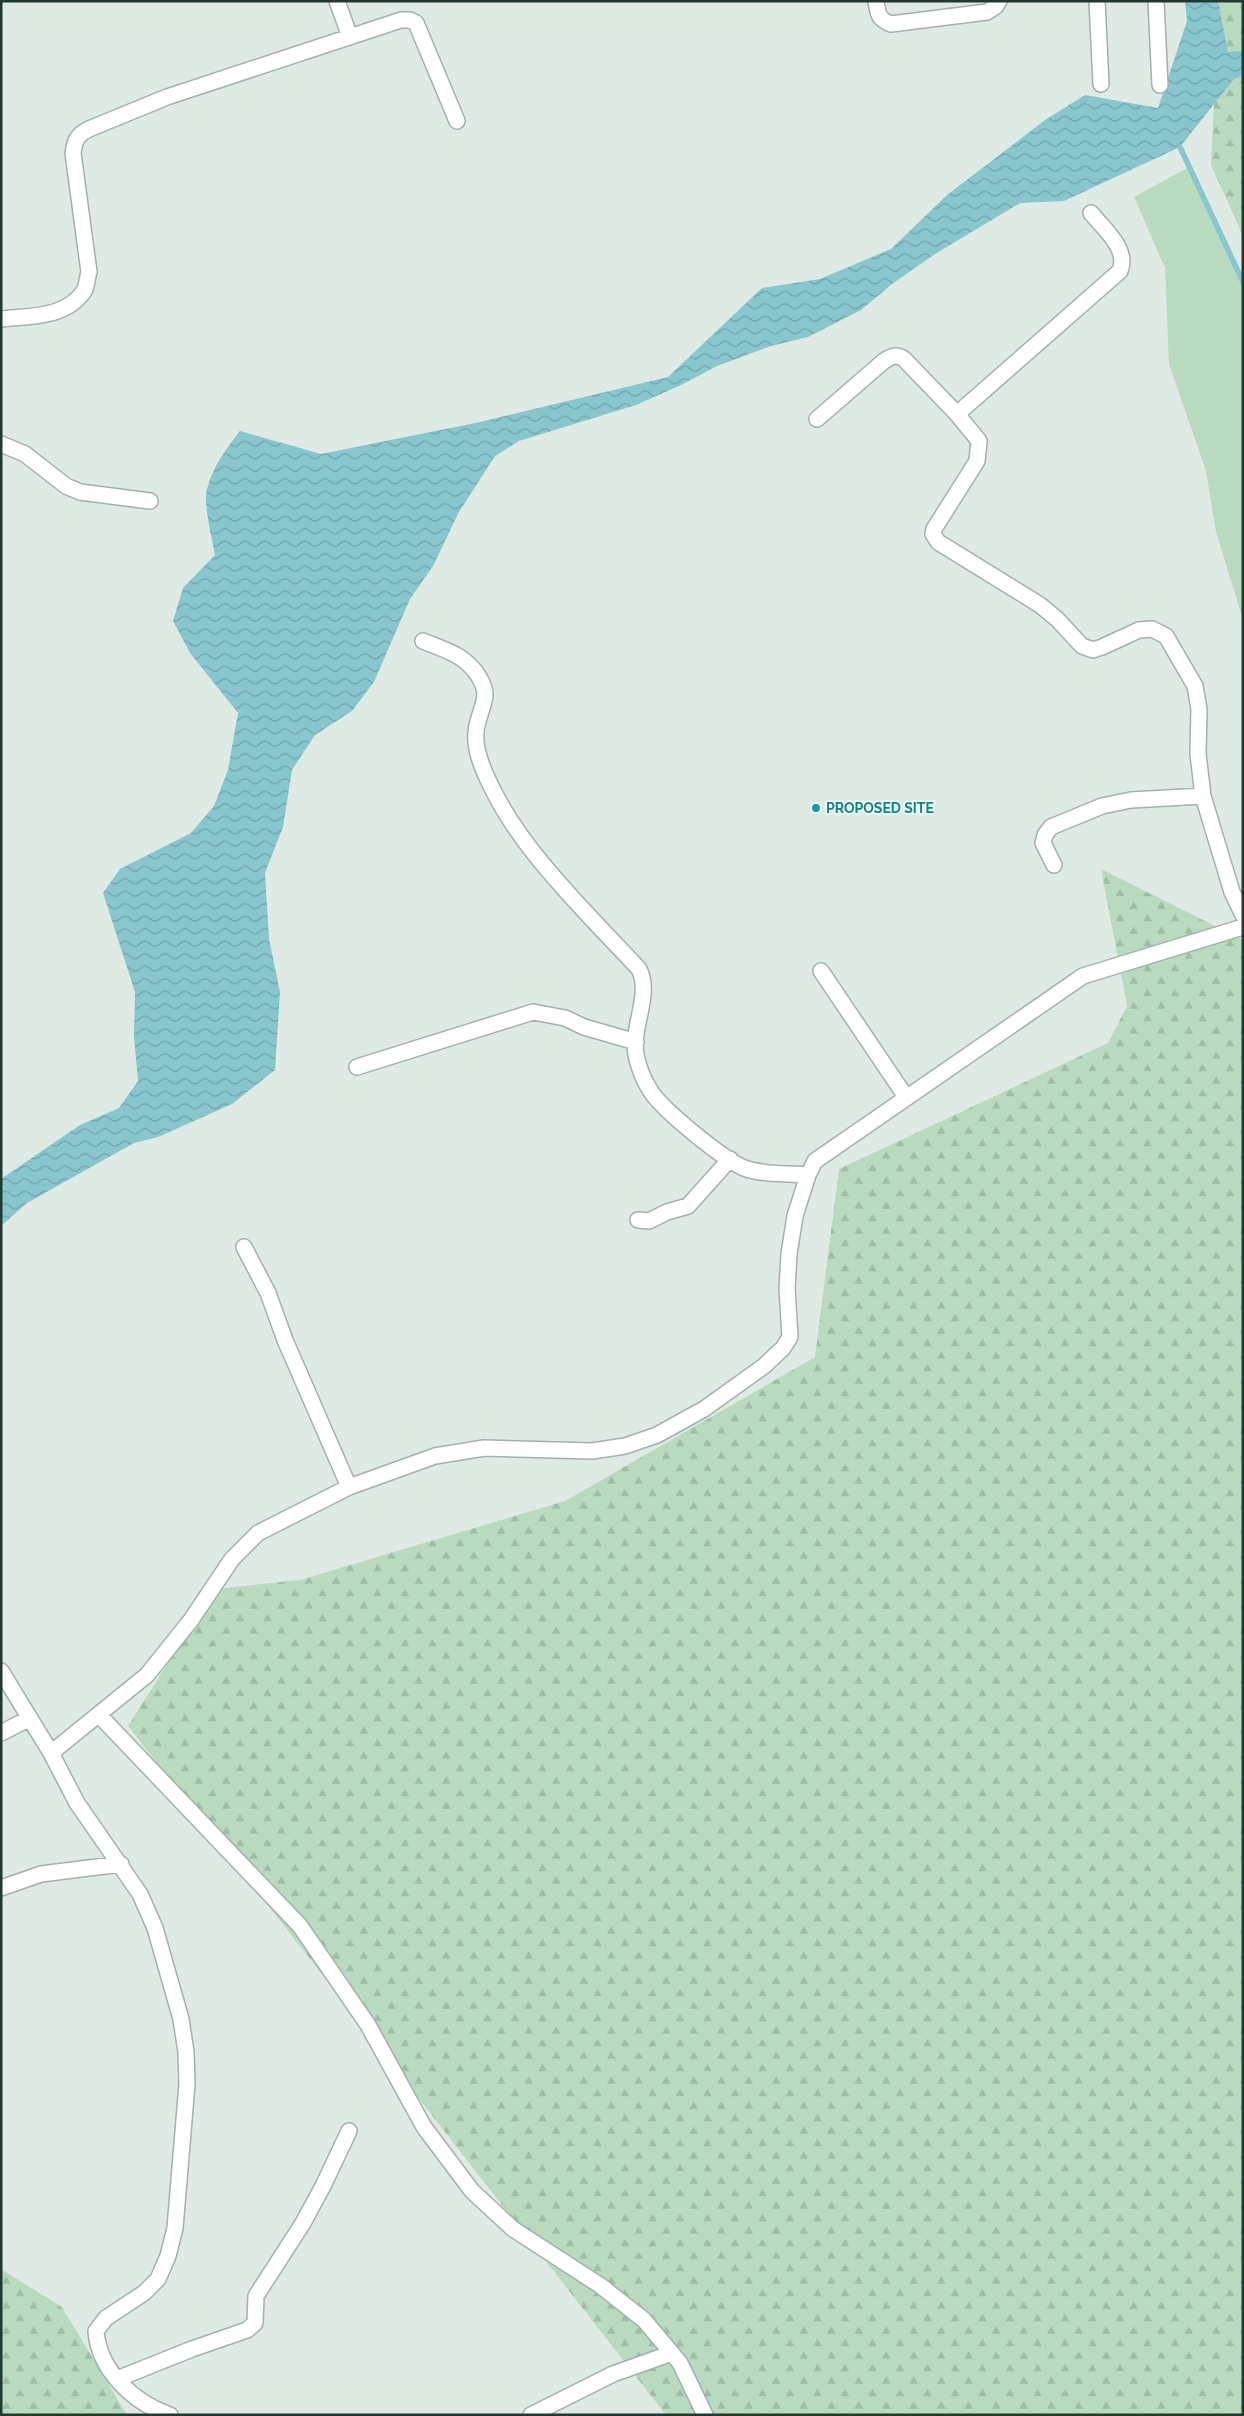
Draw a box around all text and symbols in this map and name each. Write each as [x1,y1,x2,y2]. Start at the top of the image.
place label: PROPOSED SITE [826,800,934,816]
marker: PROPOSED SITE [810,802,822,814]

